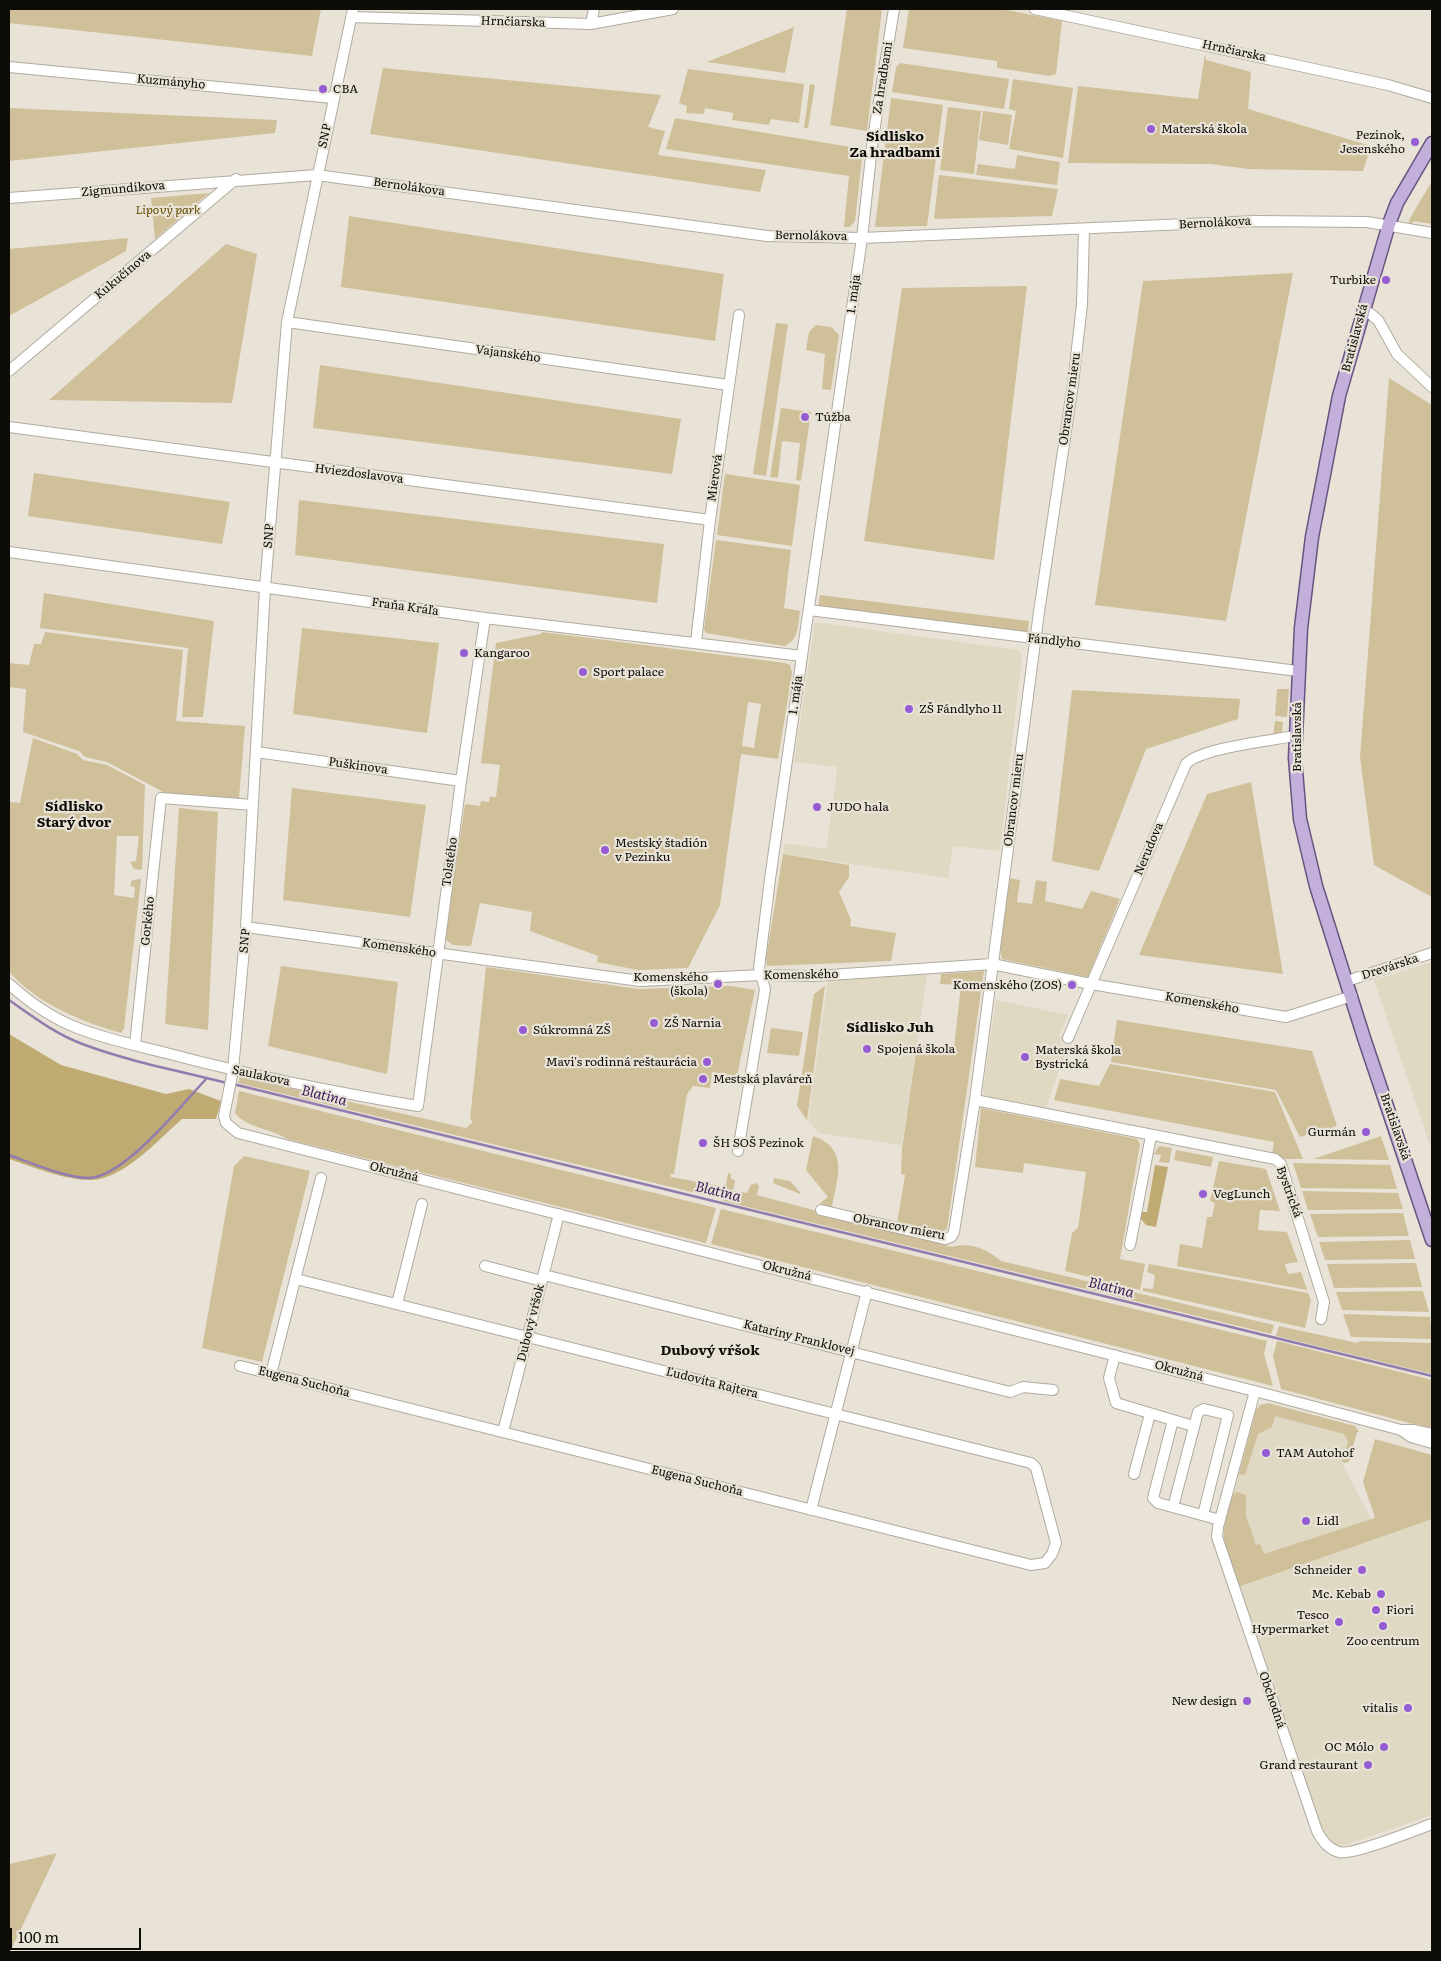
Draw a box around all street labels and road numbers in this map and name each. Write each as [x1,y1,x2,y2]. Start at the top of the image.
street label: Hrnčiarska [480,14,546,30]
street label: Hrnčiarska [1201,37,1267,65]
street label: Za hradbami [870,41,896,115]
street label: Kuzmányho [136,72,206,92]
street label: SNP [315,123,335,149]
street label: Bernolákova [372,175,446,199]
street label: Zigmundíkova [80,178,166,200]
street label: Bernolákova [1178,214,1252,232]
street label: Bernolákova [775,228,847,244]
street label: Kukučínova [92,247,154,303]
street label: 1. mája [844,274,864,314]
street label: Bratislavská [1339,302,1371,374]
street label: Vajanského [475,342,541,366]
street label: Obrancov mieru [1056,352,1084,446]
street label: Mierová [705,453,725,503]
street label: Hviezdoslavova [314,461,404,487]
street label: SNP [261,523,277,549]
street label: Fraňa Kráľa [370,595,440,619]
street label: Fándlyho [1027,631,1081,651]
street label: 1. mája [786,675,806,715]
street label: Bratislavská [1290,702,1304,772]
street label: Obrancov mieru [1001,753,1027,847]
street label: Puškinova [327,755,389,777]
street label: Nerudova [1131,820,1167,878]
street label: Tolstého [439,836,461,888]
street label: Gorkého [138,896,158,946]
street label: SNP [237,928,253,954]
street label: Komenského [361,936,437,960]
street label: Drevárska [1360,951,1420,983]
street label: Komenského [763,967,839,983]
street label: Komenského [1164,989,1240,1017]
street label: Saulakova [231,1063,291,1089]
street label: Bratislavská [1377,1092,1413,1162]
street label: Okružná [368,1159,420,1185]
street label: Bystrická [1273,1164,1305,1220]
street label: Obrancov mieru [852,1211,946,1243]
street label: Okružná [761,1258,813,1284]
street label: Dubový vŕšok [514,1283,548,1363]
street label: Kataríny Franklovej [742,1317,856,1359]
street label: Okružná [1153,1358,1205,1384]
street label: Eugena Suchoňa [257,1364,351,1400]
street label: Ľudovíta Rajtera [664,1365,760,1401]
street label: Eugena Suchoňa [650,1463,744,1499]
street label: Obchodná [1256,1670,1288,1730]

